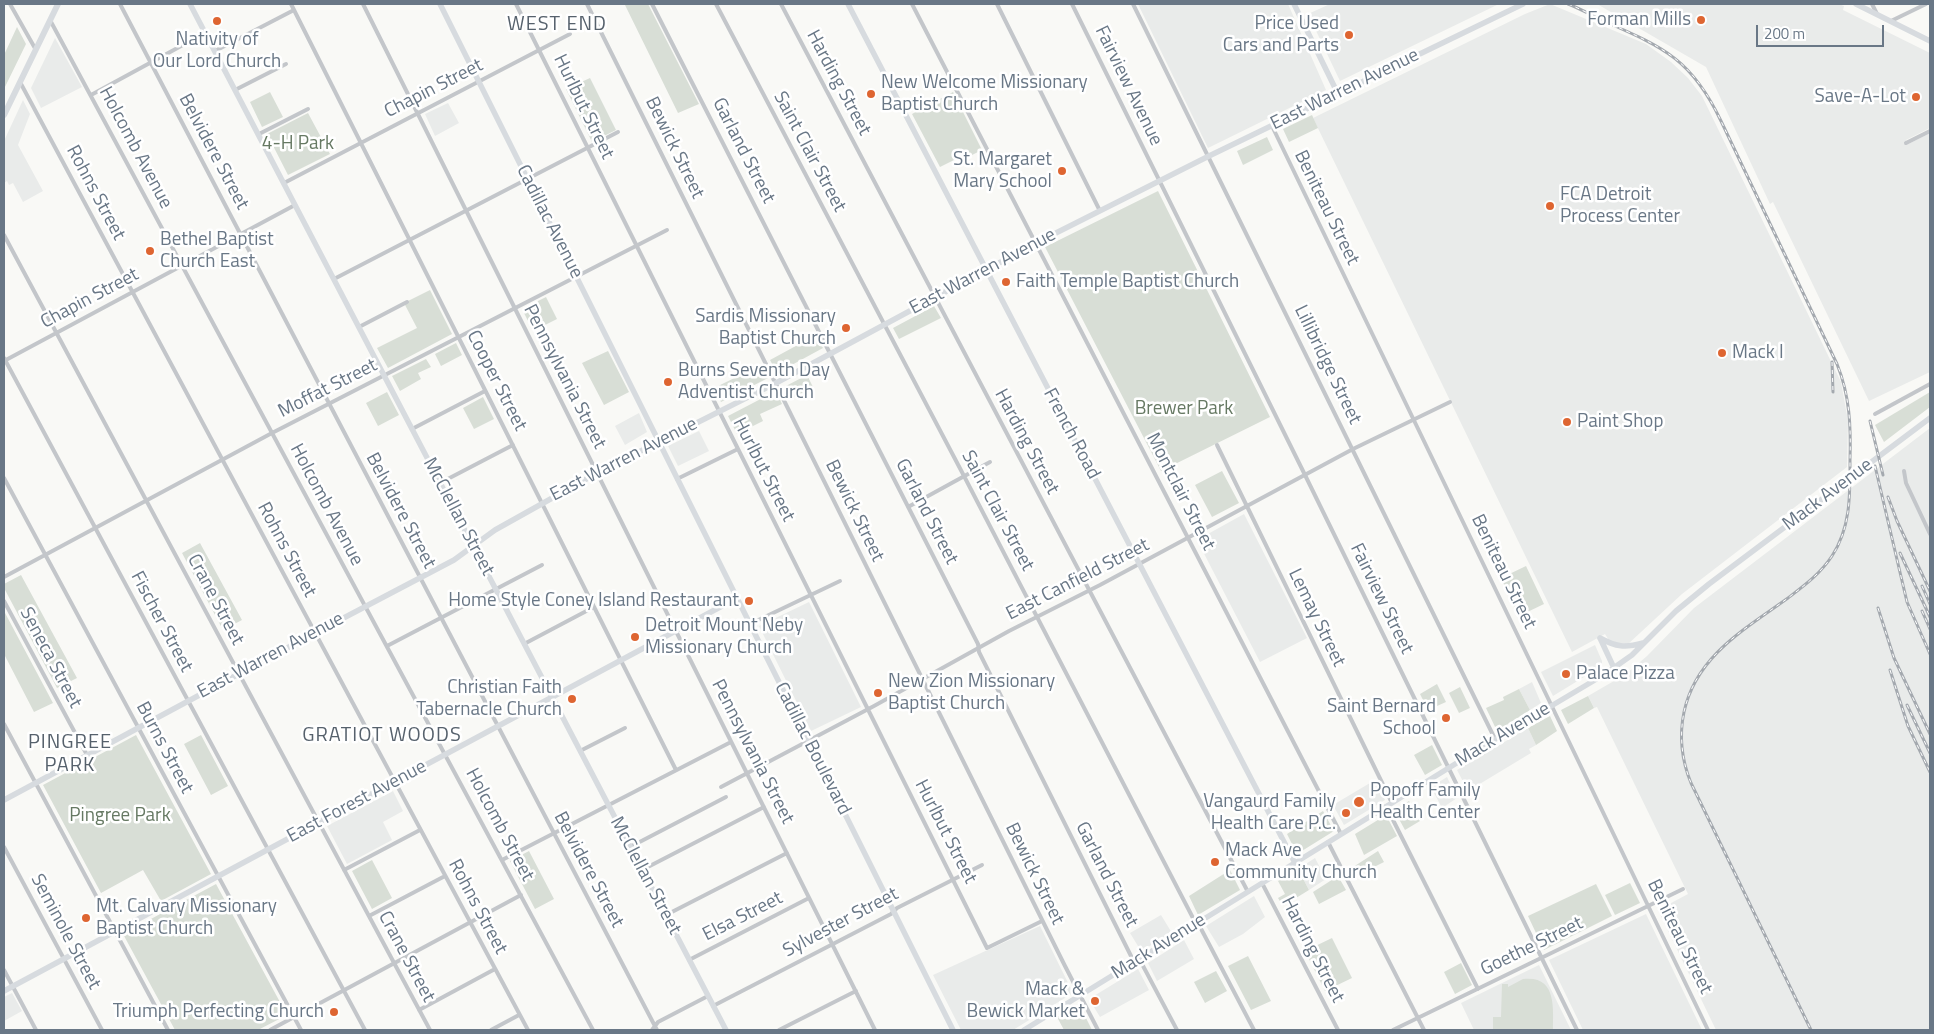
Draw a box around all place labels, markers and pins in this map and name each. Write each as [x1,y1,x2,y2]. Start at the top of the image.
place label: Forman Mills [1587,9,1691,31]
place label: Price Used Cars and Parts [1223,13,1339,57]
marker: Forman Mills [1695,14,1707,26]
marker: Nativity of Our Lord Church [211,15,223,27]
place label: Nativity of Our Lord Church [153,29,281,73]
marker: Price Used Cars and Parts [1343,29,1355,41]
place label: New Welcome Missionary Baptist Church [881,72,1088,116]
place label: Save-A-Lot [1814,86,1906,108]
marker: New Welcome Missionary Baptist Church [865,88,877,100]
marker: Save-A-Lot [1910,91,1922,103]
place label: St. Margaret Mary School [953,149,1052,193]
marker: St. Margaret Mary School [1056,165,1068,177]
place label: FCA Detroit Process Center [1560,184,1680,228]
marker: FCA Detroit Process Center [1544,200,1556,212]
place label: Bethel Baptist Church East [160,229,274,273]
marker: Bethel Baptist Church East [144,245,156,257]
place label: Faith Temple Baptist Church [1016,271,1239,293]
marker: Faith Temple Baptist Church [1000,276,1012,288]
place label: Sardis Missionary Baptist Church [695,306,836,350]
marker: Sardis Missionary Baptist Church [840,322,852,334]
place label: Mack I [1732,342,1784,364]
marker: Mack I [1716,347,1728,359]
place label: Burns Seventh Day Adventist Church [678,360,830,404]
marker: Burns Seventh Day Adventist Church [662,376,674,388]
place label: Paint Shop [1577,411,1663,433]
marker: Paint Shop [1561,416,1573,428]
place label: Home Style Coney Island Restaurant [448,590,739,612]
marker: Home Style Coney Island Restaurant [743,595,755,607]
place label: Detroit Mount Neby Missionary Church [645,615,803,659]
marker: Detroit Mount Neby Missionary Church [629,631,641,643]
place label: Palace Pizza [1576,663,1675,685]
marker: Palace Pizza [1560,668,1572,680]
place label: New Zion Missionary Baptist Church [888,671,1055,715]
place label: Christian Faith Tabernacle Church [416,677,562,721]
marker: New Zion Missionary Baptist Church [872,687,884,699]
marker: Christian Faith Tabernacle Church [566,693,578,705]
place label: Saint Bernard School [1327,696,1436,740]
marker: Saint Bernard School [1440,712,1452,724]
place label: Popoff Family Health Center [1370,780,1481,824]
place label: Vangaurd Family Health Care P.C. [1203,791,1336,835]
marker: Popoff Family Health Center [1352,795,1366,809]
marker: Vangaurd Family Health Care P.C. [1340,807,1352,819]
place label: Mack Ave Community Church [1225,840,1377,884]
marker: Mack Ave Community Church [1209,856,1221,868]
place label: Mt. Calvary Missionary Baptist Church [96,896,277,940]
marker: Mt. Calvary Missionary Baptist Church [80,912,92,924]
place label: Mack & Bewick Market [966,979,1085,1023]
marker: Mack & Bewick Market [1089,995,1101,1007]
place label: Triumph Perfecting Church [113,1001,324,1023]
marker: Triumph Perfecting Church [328,1006,340,1018]

